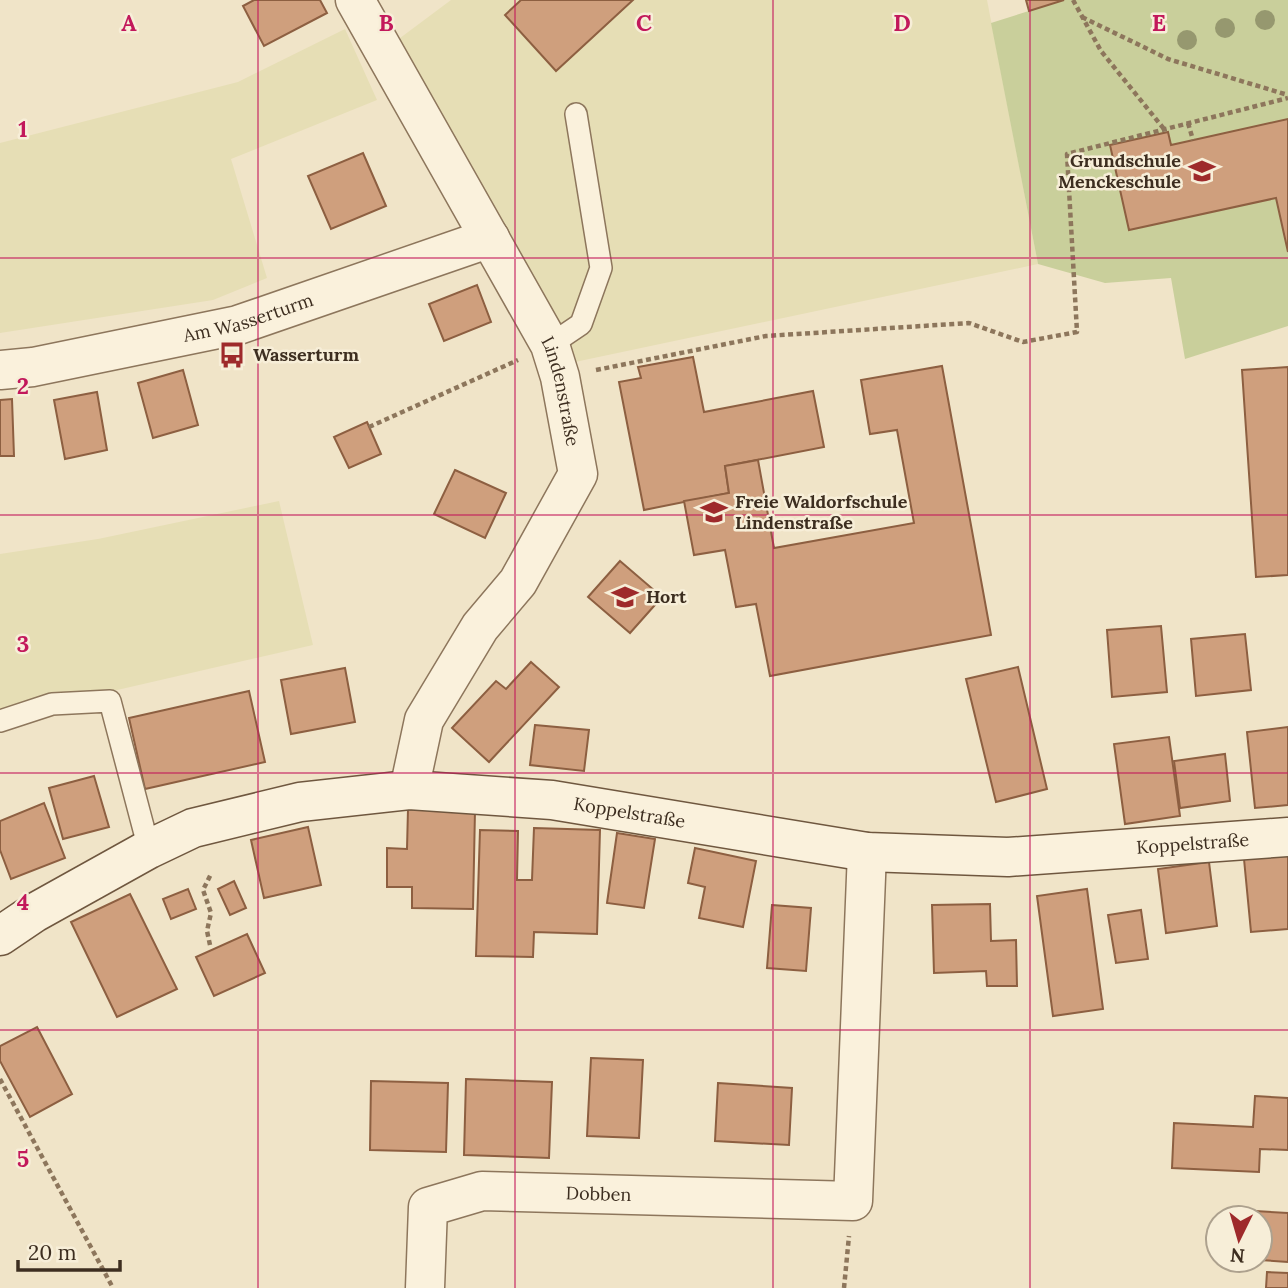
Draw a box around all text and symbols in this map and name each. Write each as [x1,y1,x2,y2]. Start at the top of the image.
text: A [121,8,137,37]
text: B [378,8,394,37]
text: C [636,8,652,37]
text: D [893,8,911,37]
text: E [1152,8,1166,37]
text: 1 [18,114,28,143]
place label: Grundschule Menckeschule [1058,149,1181,193]
school or university icon: Grundschule Menckeschule [1187,156,1217,186]
street label: Am Wasserturm [180,288,316,347]
street label: Lindenstraße [536,332,585,448]
bus stop icon: Wasserturm [217,340,247,370]
place label: Wasserturm [253,343,359,366]
text: 2 [17,371,29,400]
place label: Freie Waldorfschule Lindenstraße [735,490,908,534]
school or university icon: Freie Waldorfschule Lindenstraße [699,497,729,527]
school or university icon: Hort [610,582,640,612]
place label: Hort [646,585,687,608]
text: 3 [17,629,29,658]
street label: Koppelstraße [572,792,687,833]
street label: Koppelstraße [1135,828,1250,859]
text: 4 [17,887,29,916]
text: 5 [17,1144,29,1173]
street label: Dobben [565,1181,632,1206]
north arrow [1204,1204,1274,1274]
scale bar [18,1228,119,1272]
text: 20 m [28,1239,77,1266]
text: N [1229,1243,1246,1269]

